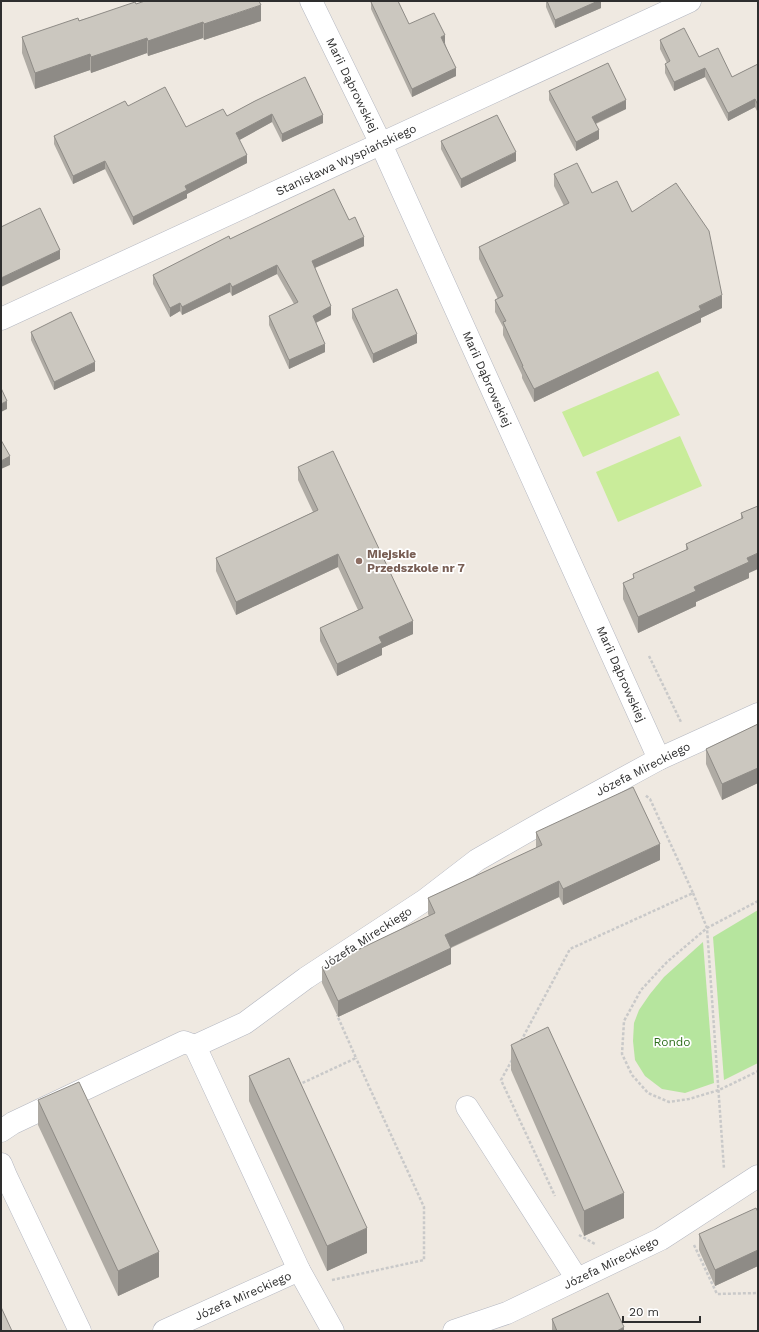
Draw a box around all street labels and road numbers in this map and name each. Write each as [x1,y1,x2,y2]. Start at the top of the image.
street label: Marii Dąbrowskiej [323,35,381,135]
street label: Stanisława Wyspiańskiego [273,121,419,199]
street label: Marii Dąbrowskiej [460,329,514,429]
street label: Marii Dąbrowskiej [594,624,648,724]
street label: Józefa Mireckiego [593,739,693,799]
street label: Józefa Mireckiego [319,904,415,972]
street label: Józefa Mireckiego [561,1234,661,1292]
street label: Józefa Mireckiego [193,1268,293,1324]

